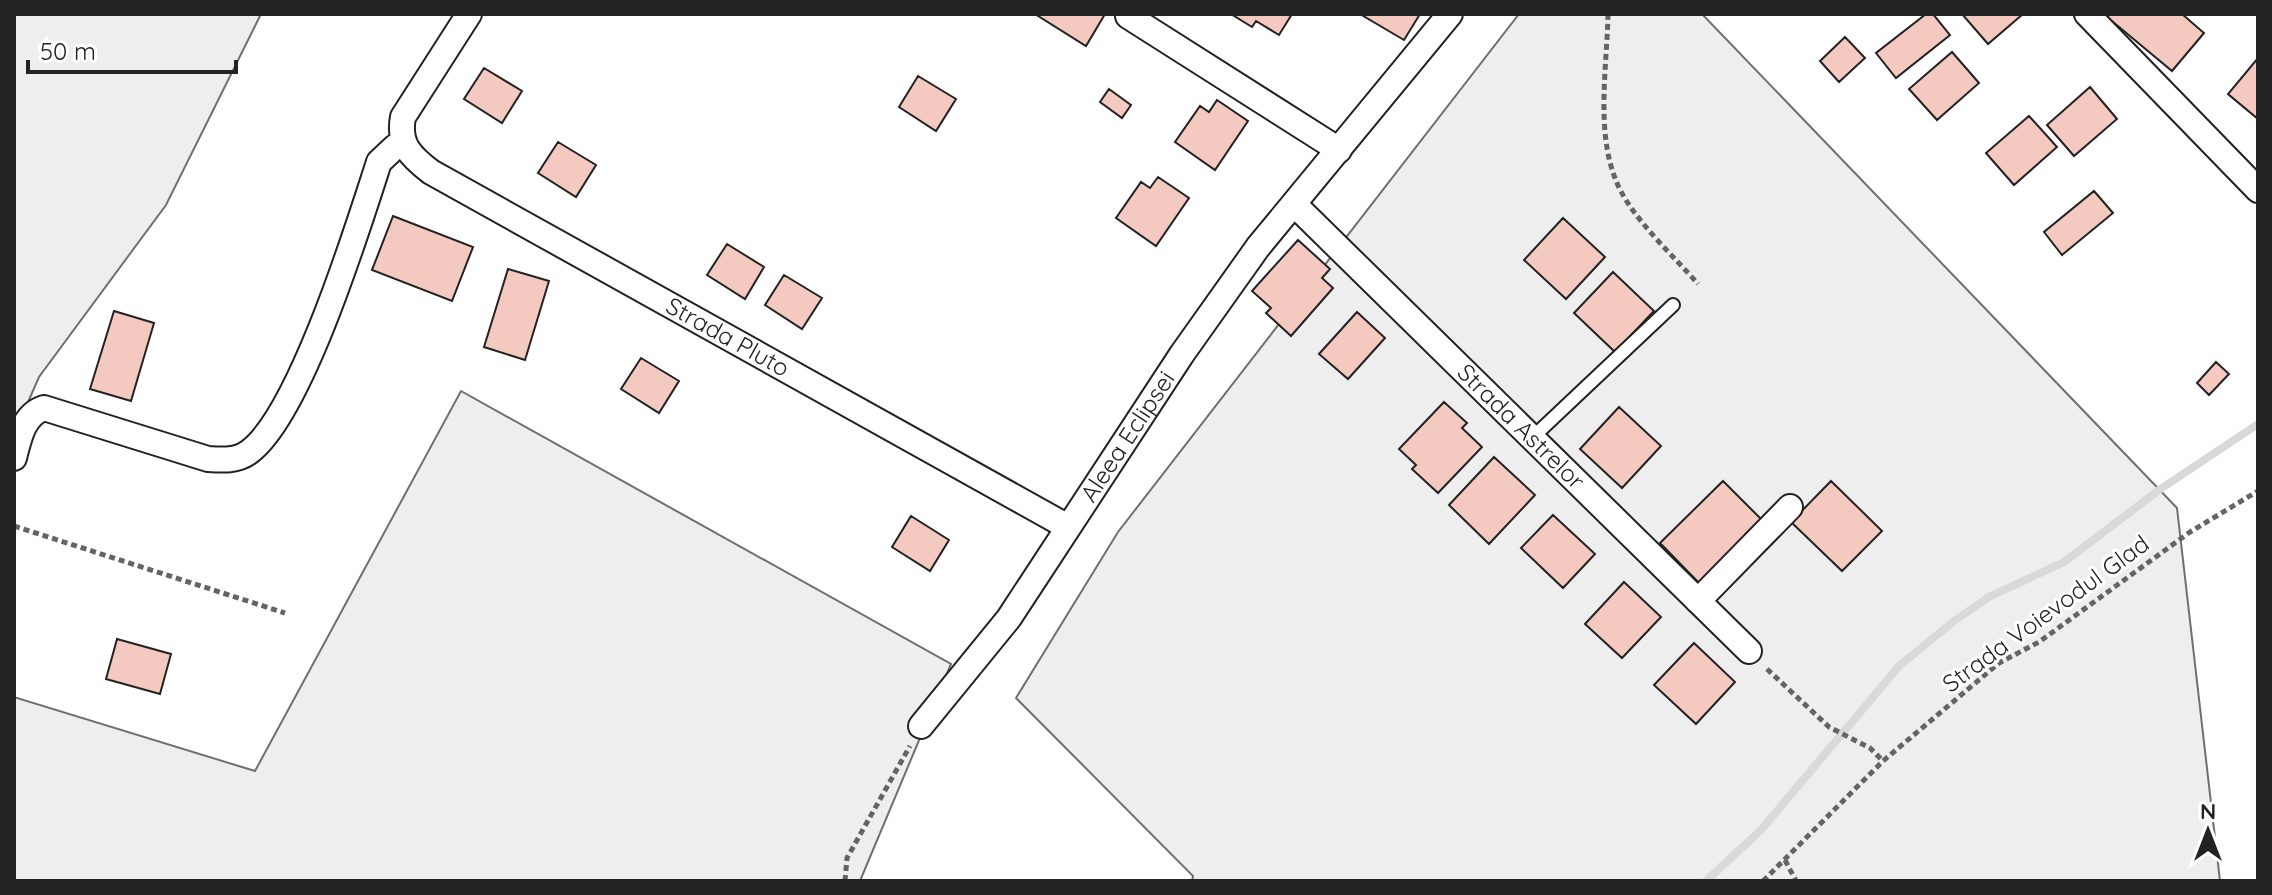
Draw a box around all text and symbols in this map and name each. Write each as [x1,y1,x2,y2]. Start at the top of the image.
scale bar [28,24,236,74]
text: 50 m [40,36,96,66]
street label: Strada Pluto [661,290,795,383]
street label: Strada Astrelor [1451,357,1592,495]
street label: Aleea Eclipsei [1073,365,1181,507]
street label: Strada Voievodul Glad [1936,528,2155,698]
north arrow [2168,791,2248,871]
text: N [2200,797,2216,825]

